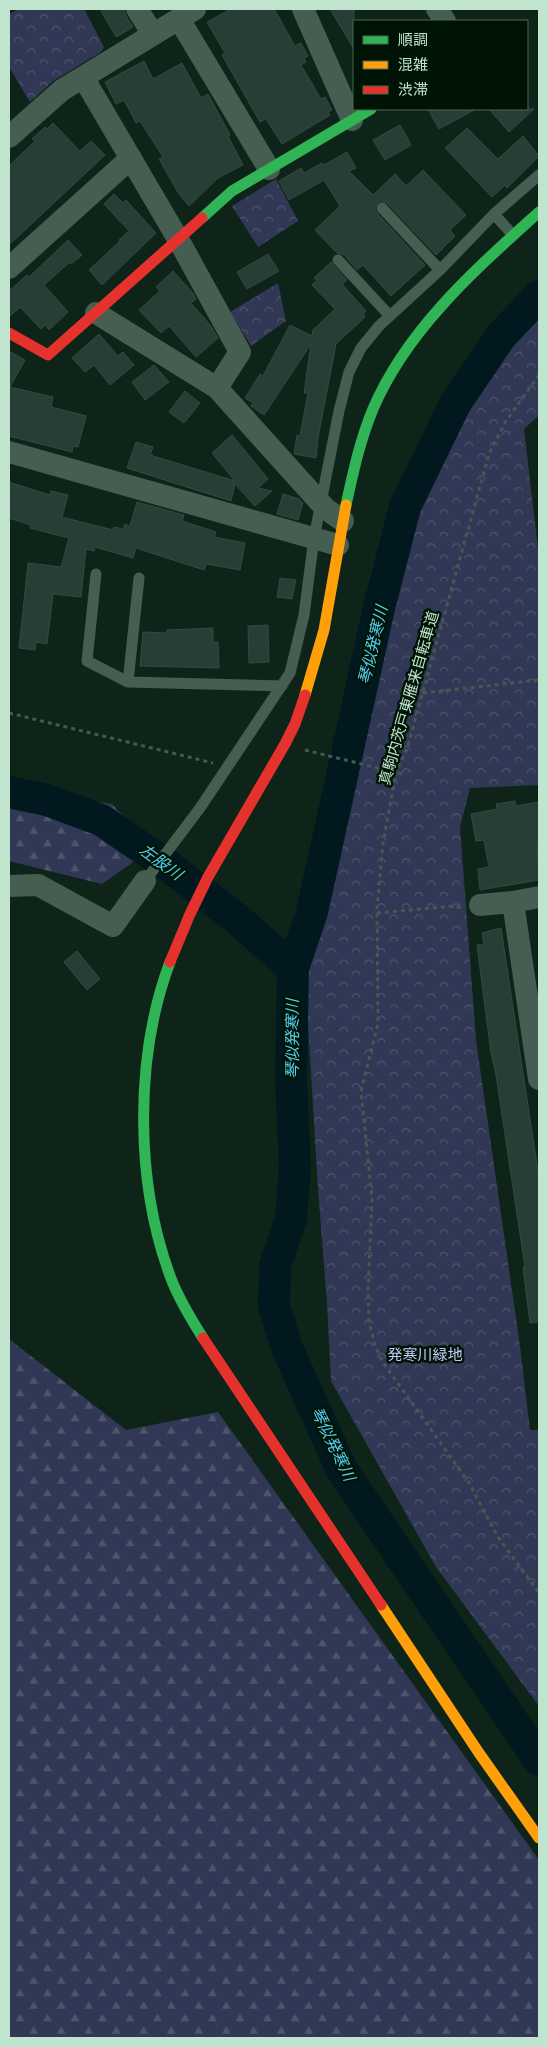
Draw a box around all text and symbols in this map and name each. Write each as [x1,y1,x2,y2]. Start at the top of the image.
legend [353,20,528,110]
text: 順調 [398,29,428,51]
text: 混雑 [398,54,428,76]
text: 渋滞 [398,79,428,101]
water label: 琴似発寒川 [353,601,394,687]
street label: 真駒内茨戸東雁来自転車道 [374,608,444,788]
water label: 左股川 [135,839,189,887]
water label: 琴似発寒川 [281,997,304,1079]
park label: 発寒川緑地 [387,1344,463,1366]
water label: 琴似発寒川 [305,1403,362,1487]

